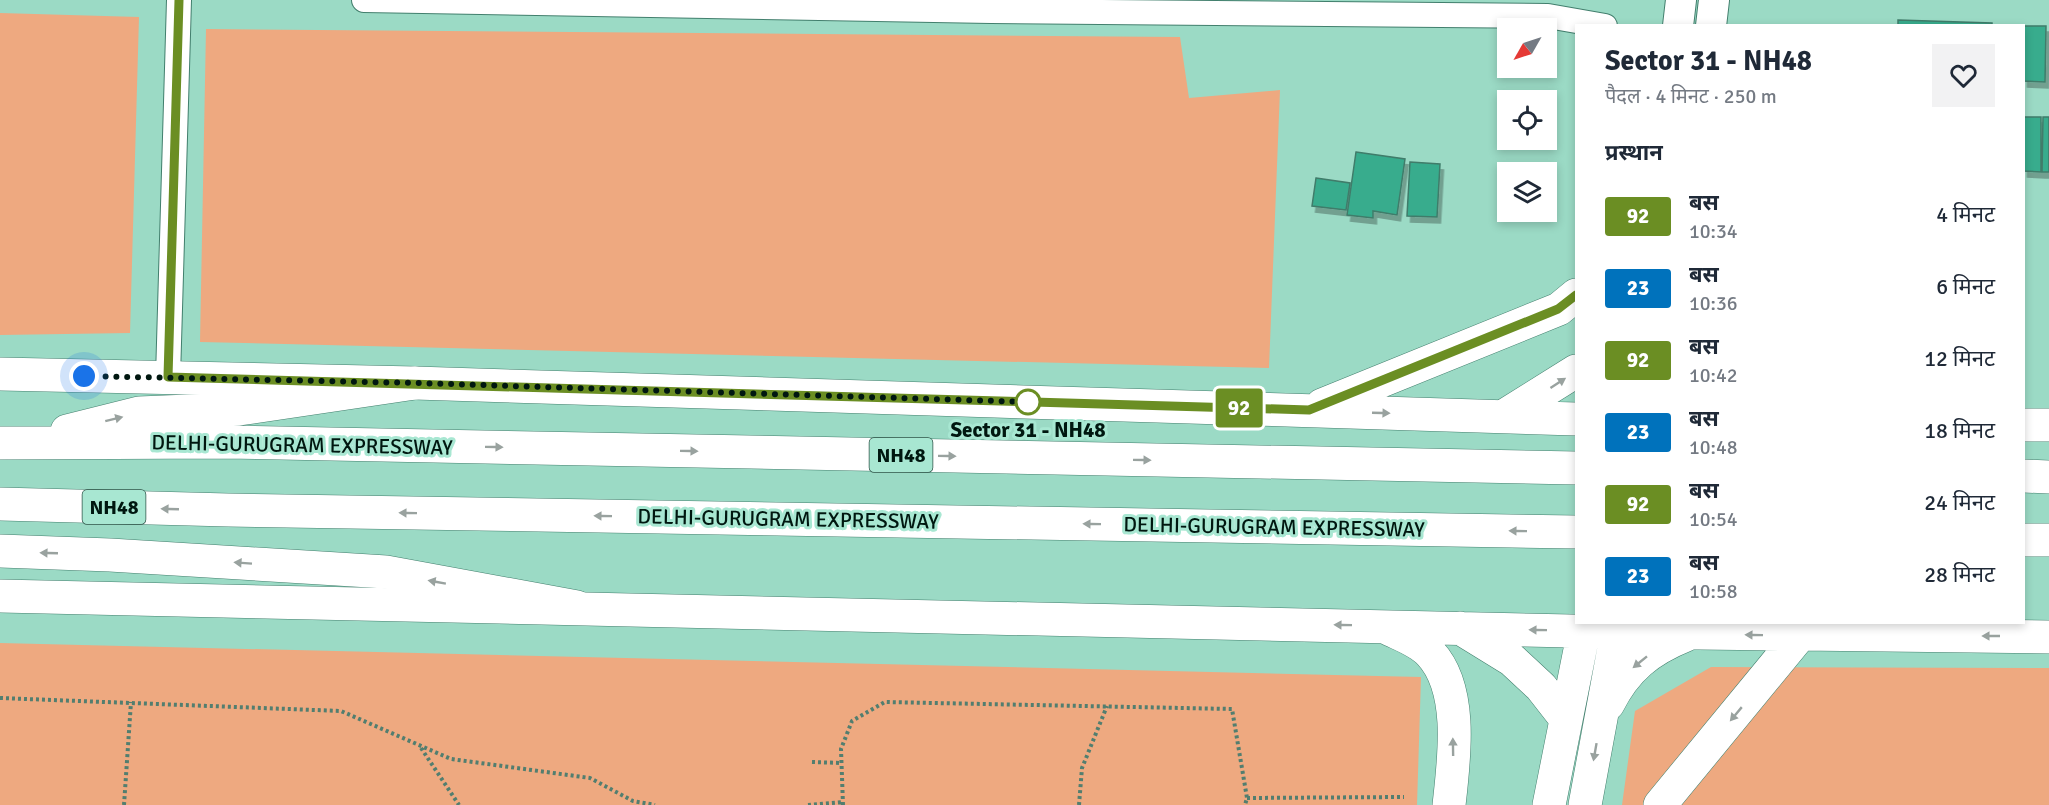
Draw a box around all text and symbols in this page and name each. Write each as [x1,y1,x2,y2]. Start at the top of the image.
north arrow [1497,18,1557,78]
map controls [1497,18,1557,222]
text: Sector 31 - NH48 [1605,44,1812,78]
button: heart [1932,44,1995,107]
text: पैदल · 4 मिनट · 250 m [1605,84,1777,109]
button: locate [1497,90,1557,150]
text: प्रस्थान [1605,139,1663,166]
button: layers [1497,162,1557,222]
text: बस [1689,189,1719,216]
text: 4 मिनट [1936,201,1995,228]
text: 92 [1627,203,1649,229]
text: 10:34 [1689,219,1738,244]
text: बस [1689,261,1719,288]
text: 6 मिनट [1936,273,1995,300]
text: 23 [1627,275,1649,301]
text: 10:36 [1689,291,1738,316]
text: बस [1689,333,1719,360]
text: 12 मिनट [1924,345,1995,372]
text: 92 [1627,347,1649,373]
your location [69,361,99,391]
text: 10:42 [1689,363,1738,388]
one-way arrow [1550,378,1567,389]
line badge: 92 [1212,388,1266,428]
marker: Sector 31 - NH48 [1015,389,1041,415]
text: 92 [1228,395,1250,421]
text: बस [1689,405,1719,432]
one-way arrow [1371,408,1390,417]
one-way arrow [104,414,123,424]
place label: Sector 31 - NH48 [950,417,1106,443]
text: 18 मिनट [1924,417,1995,444]
text: 23 [1627,419,1649,445]
street label: DELHI-GURUGRAM EXPRESSWAY [151,429,453,461]
text: 10:48 [1689,435,1738,460]
road number: NH48 [870,438,932,472]
one-way arrow [485,443,504,452]
one-way arrow [680,446,699,456]
one-way arrow [938,451,957,461]
one-way arrow [1133,455,1152,464]
text: बस [1689,477,1719,504]
text: 24 मिनट [1924,489,1995,516]
road number: NH48 [82,490,146,524]
text: 92 [1627,491,1649,517]
street label: DELHI-GURUGRAM EXPRESSWAY [637,503,939,535]
one-way arrow [160,504,179,513]
text: 10:54 [1689,507,1738,532]
one-way arrow [399,508,418,518]
one-way arrow [594,511,613,521]
street label: DELHI-GURUGRAM EXPRESSWAY [1123,511,1425,543]
one-way arrow [1083,520,1102,529]
one-way arrow [1509,527,1528,536]
one-way arrow [39,548,58,557]
text: बस [1689,549,1719,576]
one-way arrow [234,559,253,568]
text: 28 मिनट [1924,561,1995,588]
text: 23 [1627,563,1649,589]
one-way arrow [427,577,446,586]
text: 10:58 [1689,579,1738,604]
one-way arrow [1333,621,1352,630]
one-way arrow [1528,625,1547,634]
one-way arrow [1744,630,1763,640]
one-way arrow [1981,631,2000,641]
one-way arrow [1632,655,1648,668]
one-way arrow [1730,706,1743,722]
one-way arrow [1448,737,1458,756]
one-way arrow [1590,743,1599,762]

